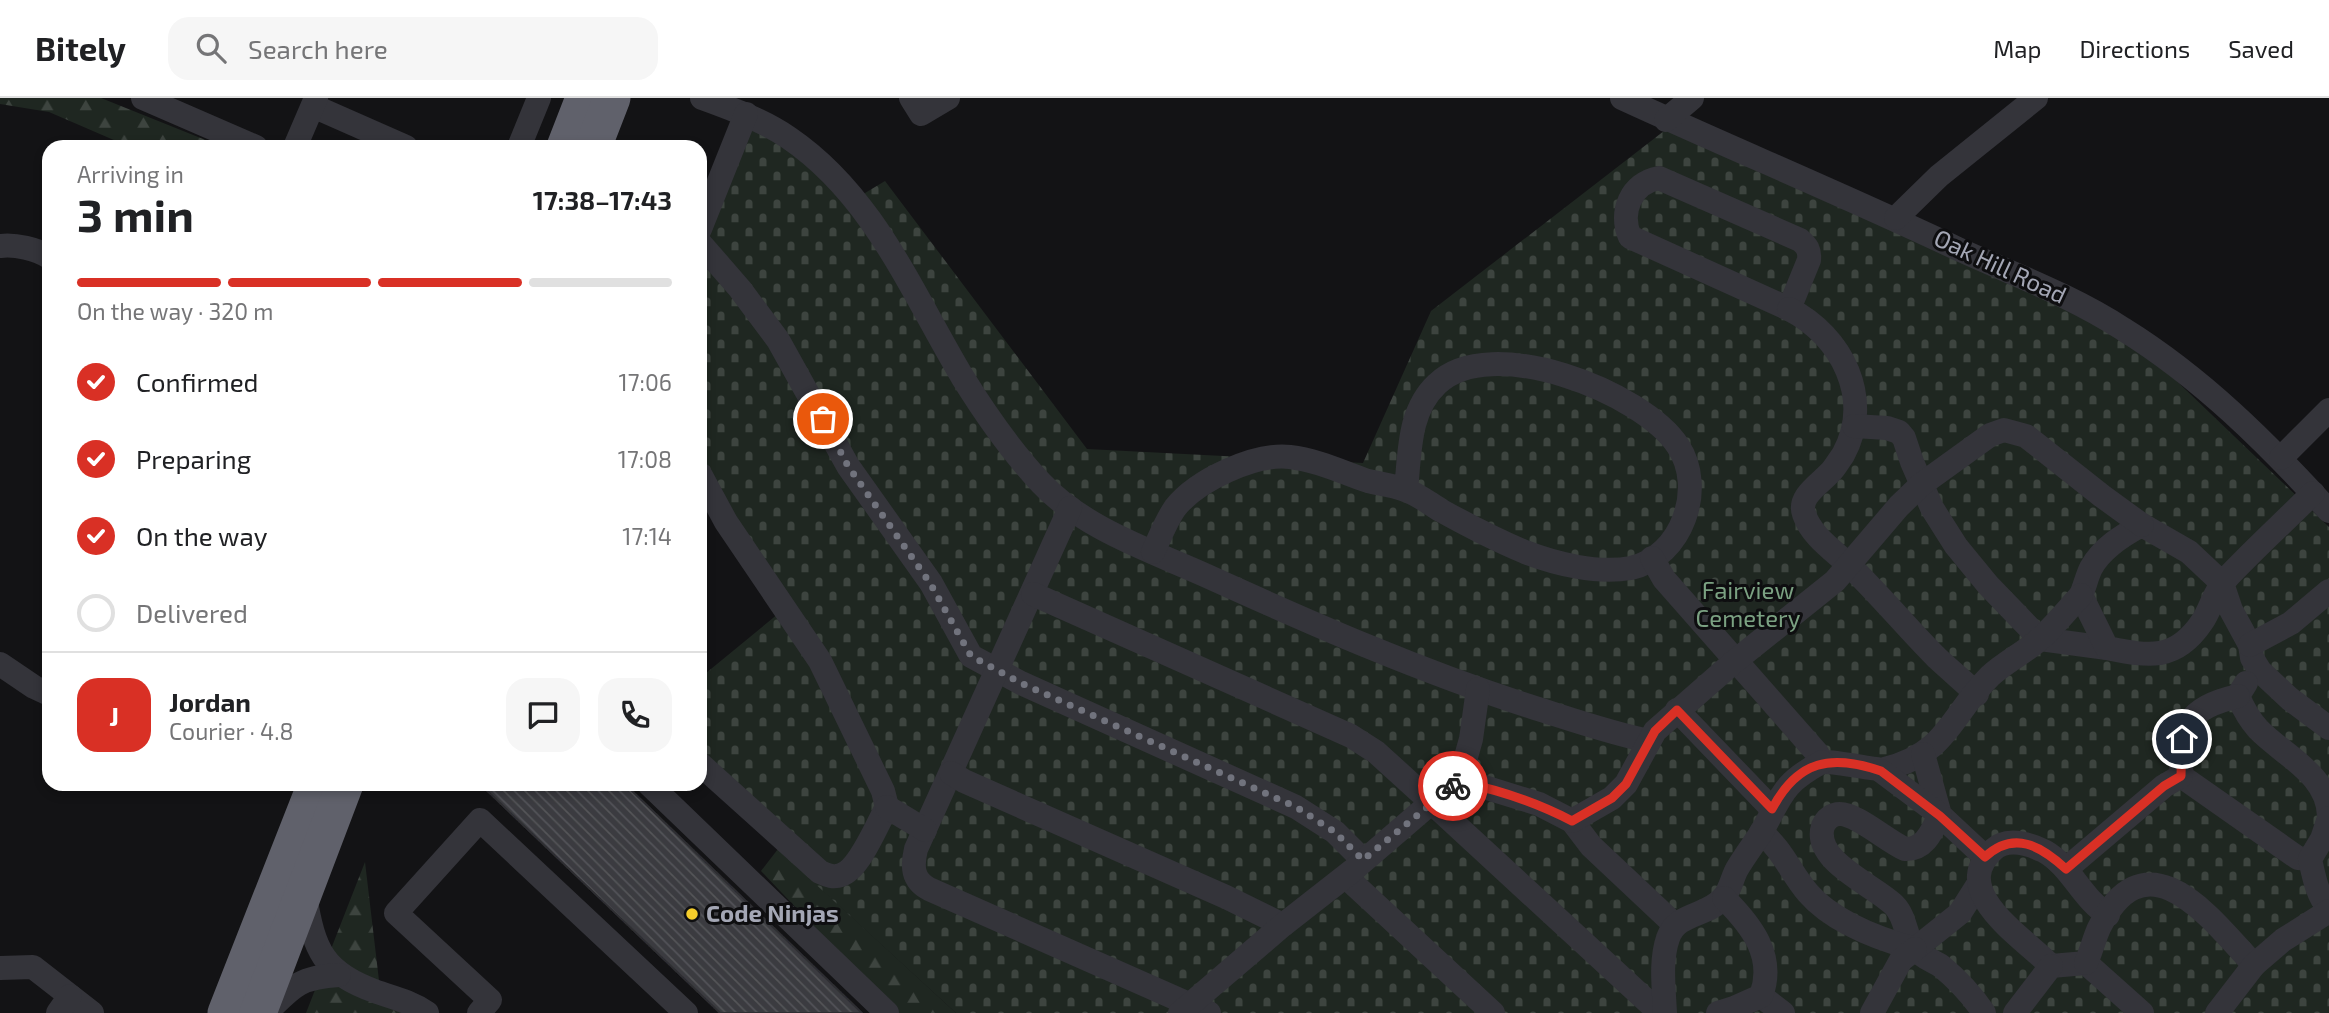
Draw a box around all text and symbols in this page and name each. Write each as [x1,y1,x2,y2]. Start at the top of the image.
search box [168,17,658,80]
text: Bitely [35,28,126,68]
icon: search [192,29,230,67]
text: Search here [248,33,388,64]
text: Map [1993,34,2041,63]
text: Directions [2079,34,2190,63]
text: Saved [2228,34,2294,63]
text: Arriving in [77,160,184,188]
text: 17:38–17:43 [533,184,672,215]
text: 3 min [77,186,194,241]
street label: Oak Hill Road [1930,222,2071,309]
text: On the way · 320 m [77,297,273,325]
icon: check [77,363,115,401]
text: Confirmed [136,366,259,397]
text: 17:06 [619,368,672,396]
pin [793,389,853,449]
icon: bag [804,400,842,438]
icon: check [77,440,115,478]
text: Preparing [136,443,251,474]
text: 17:08 [618,445,672,473]
icon: check [77,517,115,555]
text: On the way [136,520,267,551]
text: 17:14 [622,522,672,550]
park label: Fairview Cemetery [1696,575,1801,632]
text: Delivered [136,597,248,628]
button: chat [506,678,580,752]
button: phone [598,678,672,752]
text: Jordan [169,686,251,717]
text: J [109,700,119,731]
pin [2152,709,2212,769]
text: Courier · 4.8 [169,717,293,745]
icon: home [2163,720,2201,758]
courier [1418,751,1488,821]
icon: bike [1434,767,1472,805]
place label: Code Ninjas [706,898,839,927]
marker: Code Ninjas [684,906,700,922]

